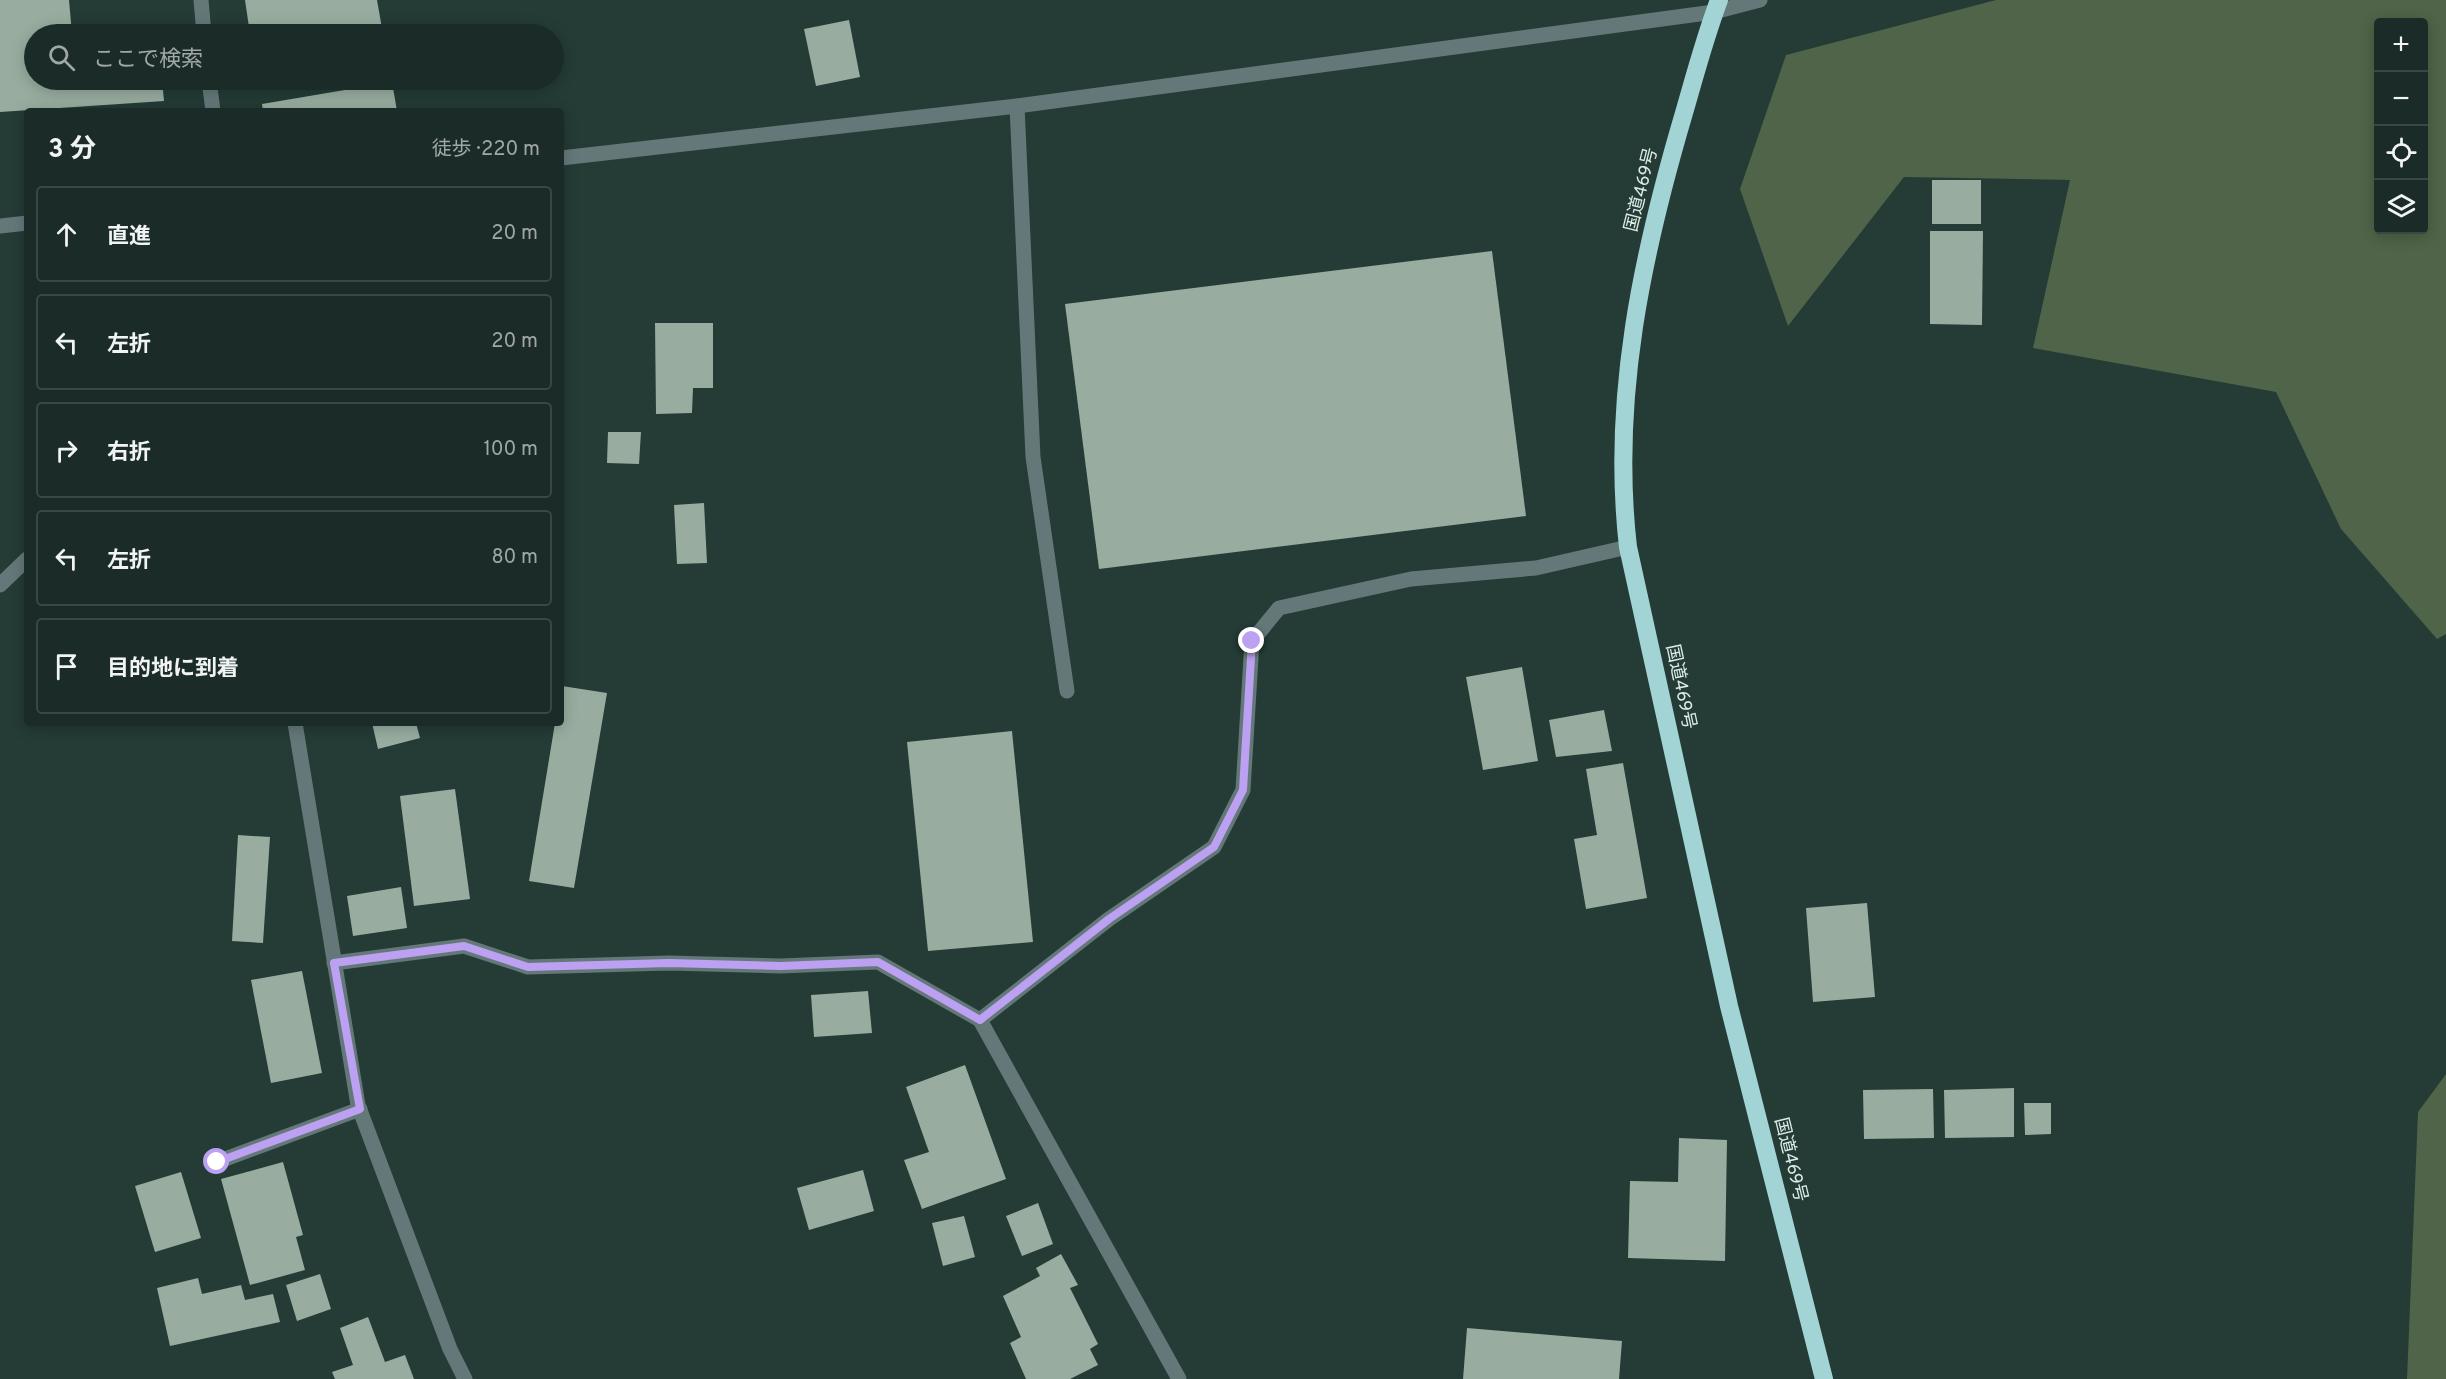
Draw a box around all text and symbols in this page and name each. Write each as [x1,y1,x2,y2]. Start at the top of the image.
map controls [2374,18,2428,234]
button: + [2374,18,2428,72]
search box [24,24,564,90]
icon: search [45,41,78,74]
text: ここで検索 [93,47,203,74]
button: − [2374,72,2428,126]
button: locate [2374,126,2428,180]
text: 3 分 [48,134,96,167]
text: 徒歩 · 220 m [432,137,540,163]
street label: 国道469号 [1620,145,1664,235]
button: layers [2374,180,2428,234]
icon: ahead [50,218,83,251]
text: 20 m [491,221,538,247]
text: 直進 [107,224,151,251]
icon: left [50,326,83,359]
text: 20 m [491,329,538,355]
text: 左折 [107,332,151,359]
icon: right [50,434,83,467]
text: 100 m [483,437,538,463]
text: 右折 [107,440,151,467]
icon: left [50,542,83,575]
text: 80 m [492,545,538,571]
text: 左折 [107,548,151,575]
route end [1238,627,1264,653]
street label: 国道469号 [1660,643,1700,731]
icon: arrive [50,650,83,683]
text: 目的地に到着 [107,656,239,683]
street label: 国道469号 [1768,1115,1812,1205]
route start [203,1148,229,1174]

